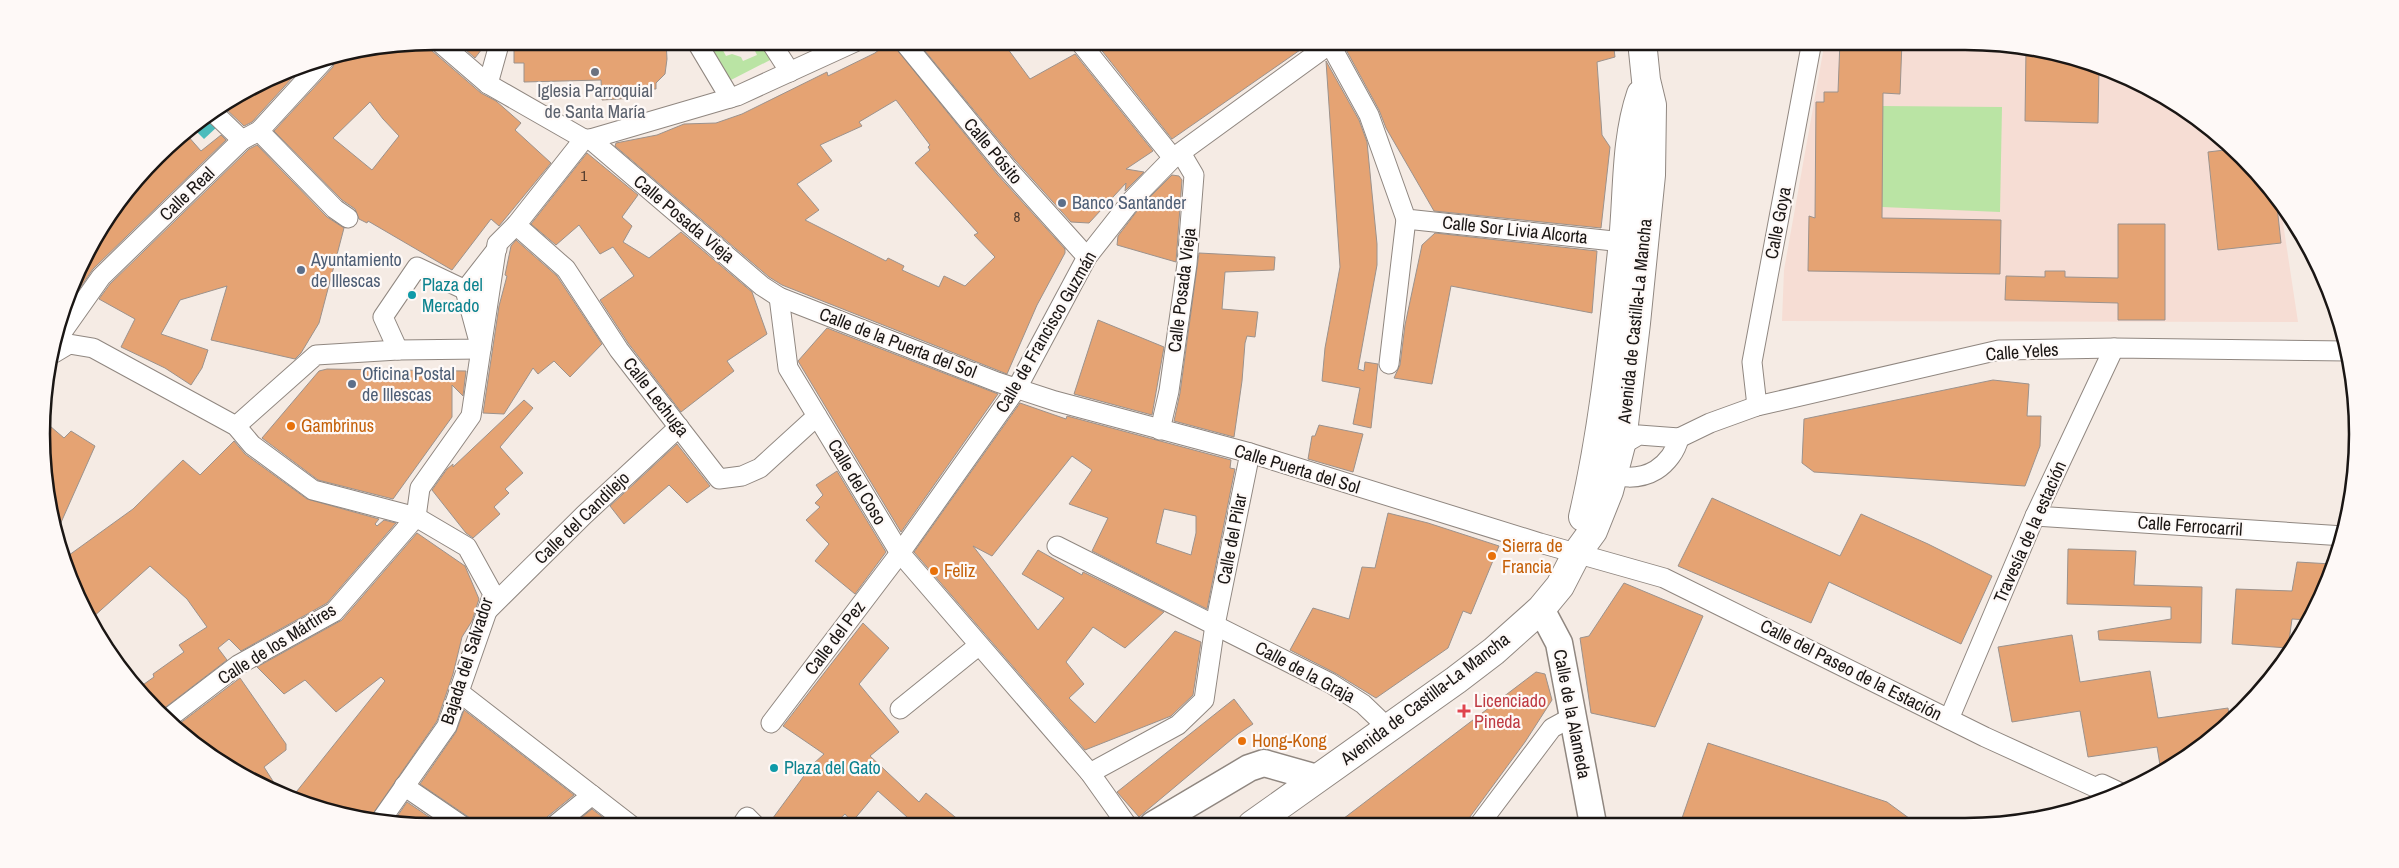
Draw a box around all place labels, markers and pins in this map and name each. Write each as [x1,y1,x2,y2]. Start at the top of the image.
marker: Iglesia Parroquial de Santa María [589,66,601,78]
place label: Iglesia Parroquial de Santa María [537,78,653,124]
place label: Banco Santander [1072,190,1186,215]
marker: Banco Santander [1056,197,1068,209]
place label: Ayuntamiento de Illescas [310,247,402,293]
marker: Ayuntamiento de Illescas [295,264,307,276]
place label: Plaza del Mercado [422,272,483,318]
marker: Plaza del Mercado [406,289,418,301]
place label: Oficina Postal de Illescas [362,361,455,407]
marker: Oficina Postal de Illescas [346,378,358,390]
place label: Gambrinus [301,413,374,438]
marker: Gambrinus [285,420,297,432]
place label: Sierra de Francia [1502,533,1563,579]
marker: Sierra de Francia [1486,550,1498,562]
place label: Feliz [944,558,975,583]
marker: Feliz [928,565,940,577]
place label: Licenciado Pineda [1474,688,1546,734]
marker: Licenciado Pineda [1458,705,1470,717]
place label: Hong-Kong [1252,728,1327,753]
marker: Hong-Kong [1236,735,1248,747]
place label: Plaza del Gato [784,755,881,780]
marker: Plaza del Gato [768,762,780,774]

